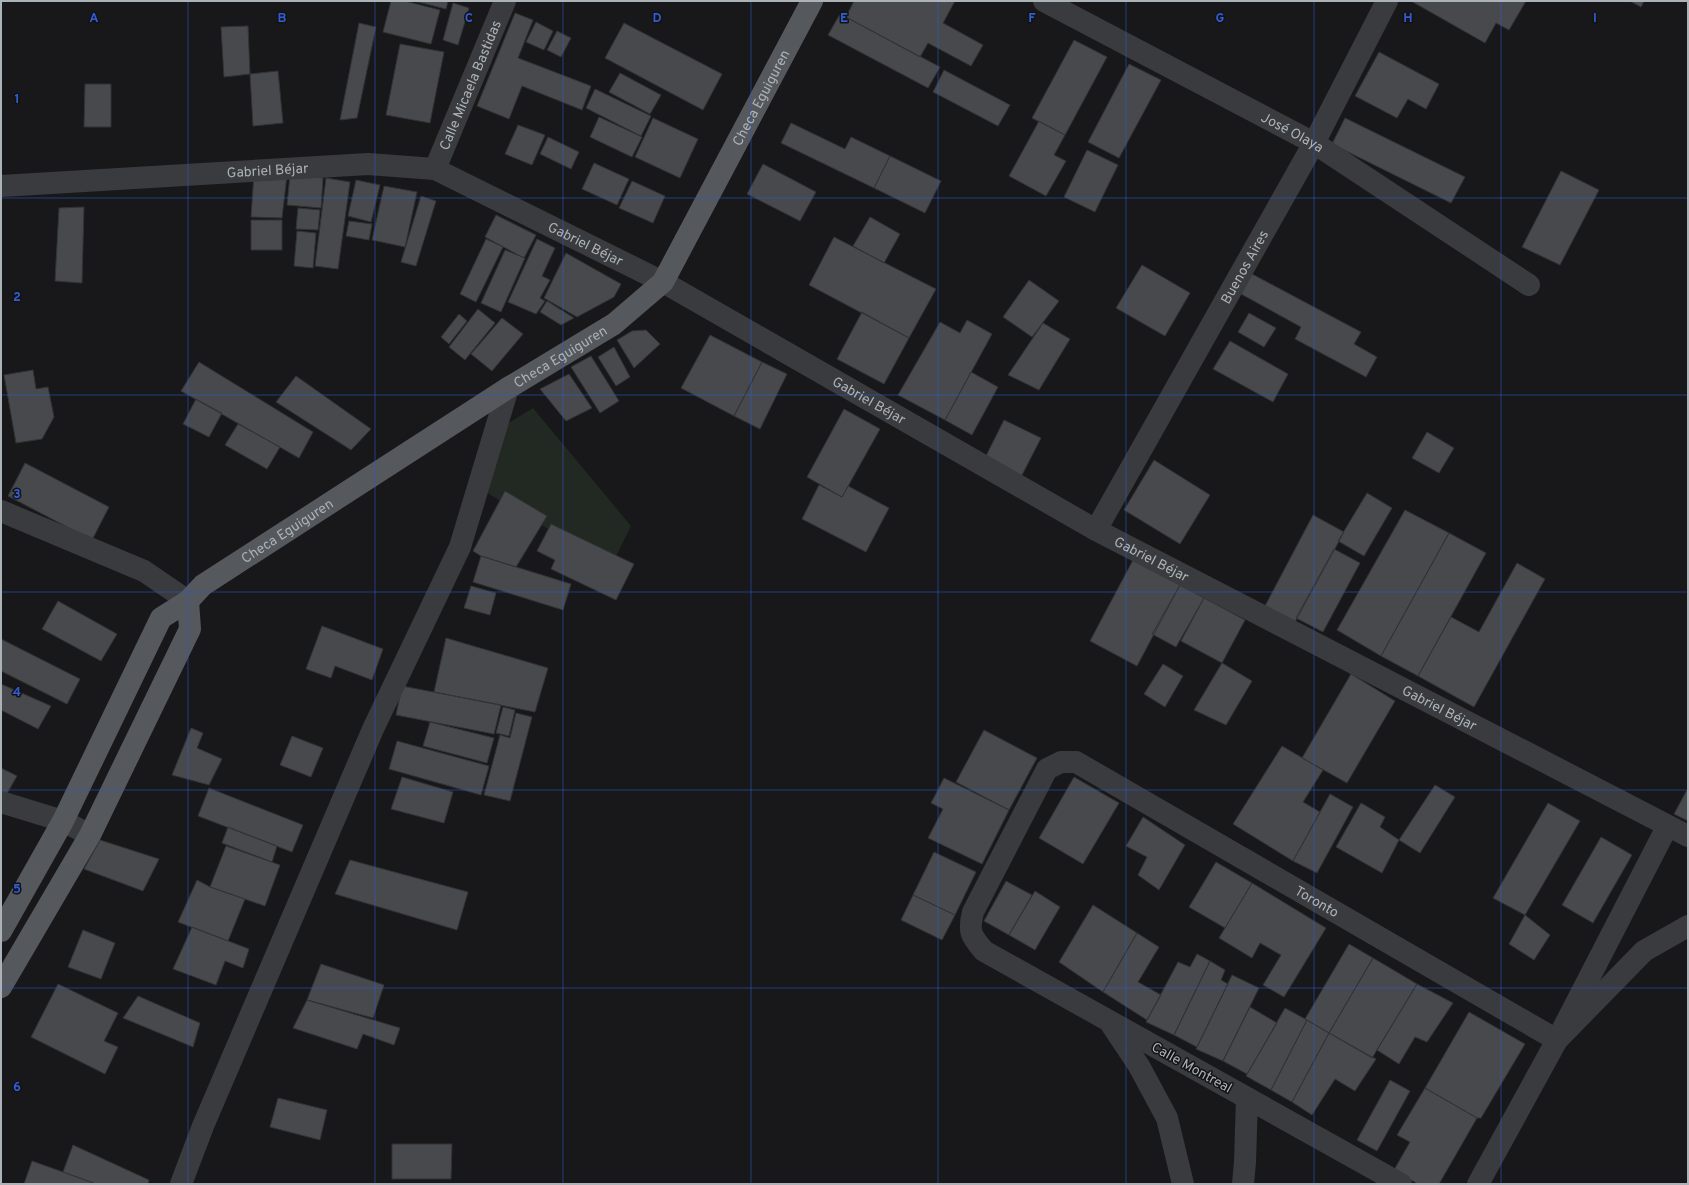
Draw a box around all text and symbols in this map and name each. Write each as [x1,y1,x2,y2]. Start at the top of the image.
text: A [89,11,99,27]
text: B [278,11,287,27]
text: D [652,11,662,27]
text: E [840,11,848,27]
text: F [1028,11,1036,27]
text: G [1216,11,1225,27]
text: H [1403,11,1413,27]
text: I [1593,11,1597,27]
street label: Calle Micaela Bastidas [435,18,505,152]
street label: Checa Eguiguren [730,47,794,149]
text: 1 [14,92,20,108]
street label: José Olaya [1258,110,1326,157]
street label: Gabriel Béjar [226,161,309,182]
street label: Gabriel Béjar [545,219,626,271]
street label: Buenos Aires [1218,228,1273,307]
text: 2 [13,290,21,306]
street label: Checa Eguiguren [511,323,611,393]
street label: Gabriel Béjar [829,374,909,429]
text: 3 [13,487,21,503]
street label: Checa Eguiguren [239,496,337,568]
street label: Gabriel Béjar [1111,534,1192,587]
street label: Gabriel Béjar [1399,683,1480,735]
text: 4 [13,685,21,701]
text: 5 [13,882,21,898]
street label: Toronto [1291,883,1342,922]
street label: Calle Montreal [1148,1039,1235,1097]
text: 6 [13,1080,21,1096]

